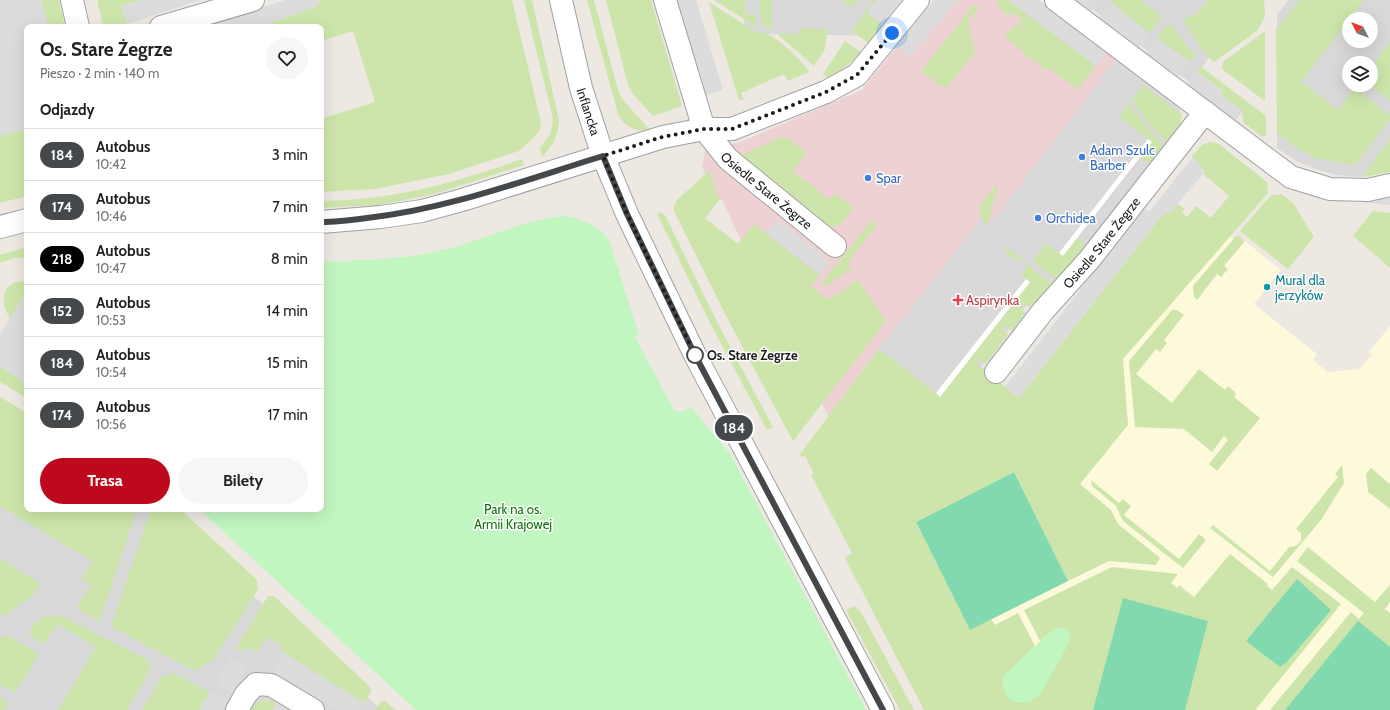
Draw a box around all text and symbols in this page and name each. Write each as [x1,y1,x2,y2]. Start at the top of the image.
north arrow [1342,12,1378,48]
map controls [1342,12,1378,92]
your location [882,23,902,43]
button: heart [266,37,308,79]
text: Os. Stare Żegrze [40,38,172,61]
button: layers [1342,56,1378,92]
text: Pieszo · 2 min · 140 m [40,65,159,81]
street label: Inflancka [573,86,604,138]
text: Odjazdy [40,101,95,119]
text: Autobus [96,138,150,156]
place label: Adam Szulc Barber [1090,142,1155,173]
text: 184 [51,146,73,164]
text: 3 min [272,146,308,164]
street label: Osiedle Stare Żegrze [718,149,816,233]
marker: Adam Szulc Barber [1077,152,1087,162]
text: 10:42 [96,156,126,172]
place label: Spar [876,170,902,186]
marker: Spar [863,173,873,183]
text: Autobus [96,190,150,208]
street label: Osiedle Stare Żegrze [1059,193,1144,292]
text: 174 [52,198,72,216]
text: 7 min [272,198,308,216]
text: 10:46 [96,208,127,224]
place label: Orchidea [1046,210,1096,226]
marker: Orchidea [1033,213,1043,223]
text: Autobus [96,242,150,260]
text: 218 [51,250,73,268]
text: 8 min [271,250,308,268]
text: 10:47 [96,260,126,276]
place label: Mural dla jerzyków [1274,272,1326,304]
marker: Mural dla jerzyków [1262,282,1272,292]
place label: Aspirynka [966,292,1020,308]
text: Autobus [96,294,150,312]
marker: Aspirynka [953,295,963,305]
text: 152 [52,302,72,320]
text: 14 min [266,302,308,320]
text: 10:53 [96,312,126,328]
text: Autobus [96,346,150,364]
marker: Os. Stare Żegrze [686,346,704,364]
place label: Os. Stare Żegrze [707,347,798,363]
text: 184 [51,354,73,372]
text: 15 min [267,354,308,372]
text: 10:54 [96,364,127,380]
text: Autobus [96,398,150,416]
text: 174 [52,406,72,424]
text: 17 min [267,406,308,424]
line badge: 184 [711,415,757,441]
text: 10:56 [96,416,126,432]
text: 184 [723,419,745,437]
button: Trasa [40,458,170,504]
button: Bilety [178,458,308,504]
park label: Park na os. Armii Krajowej [474,501,552,533]

